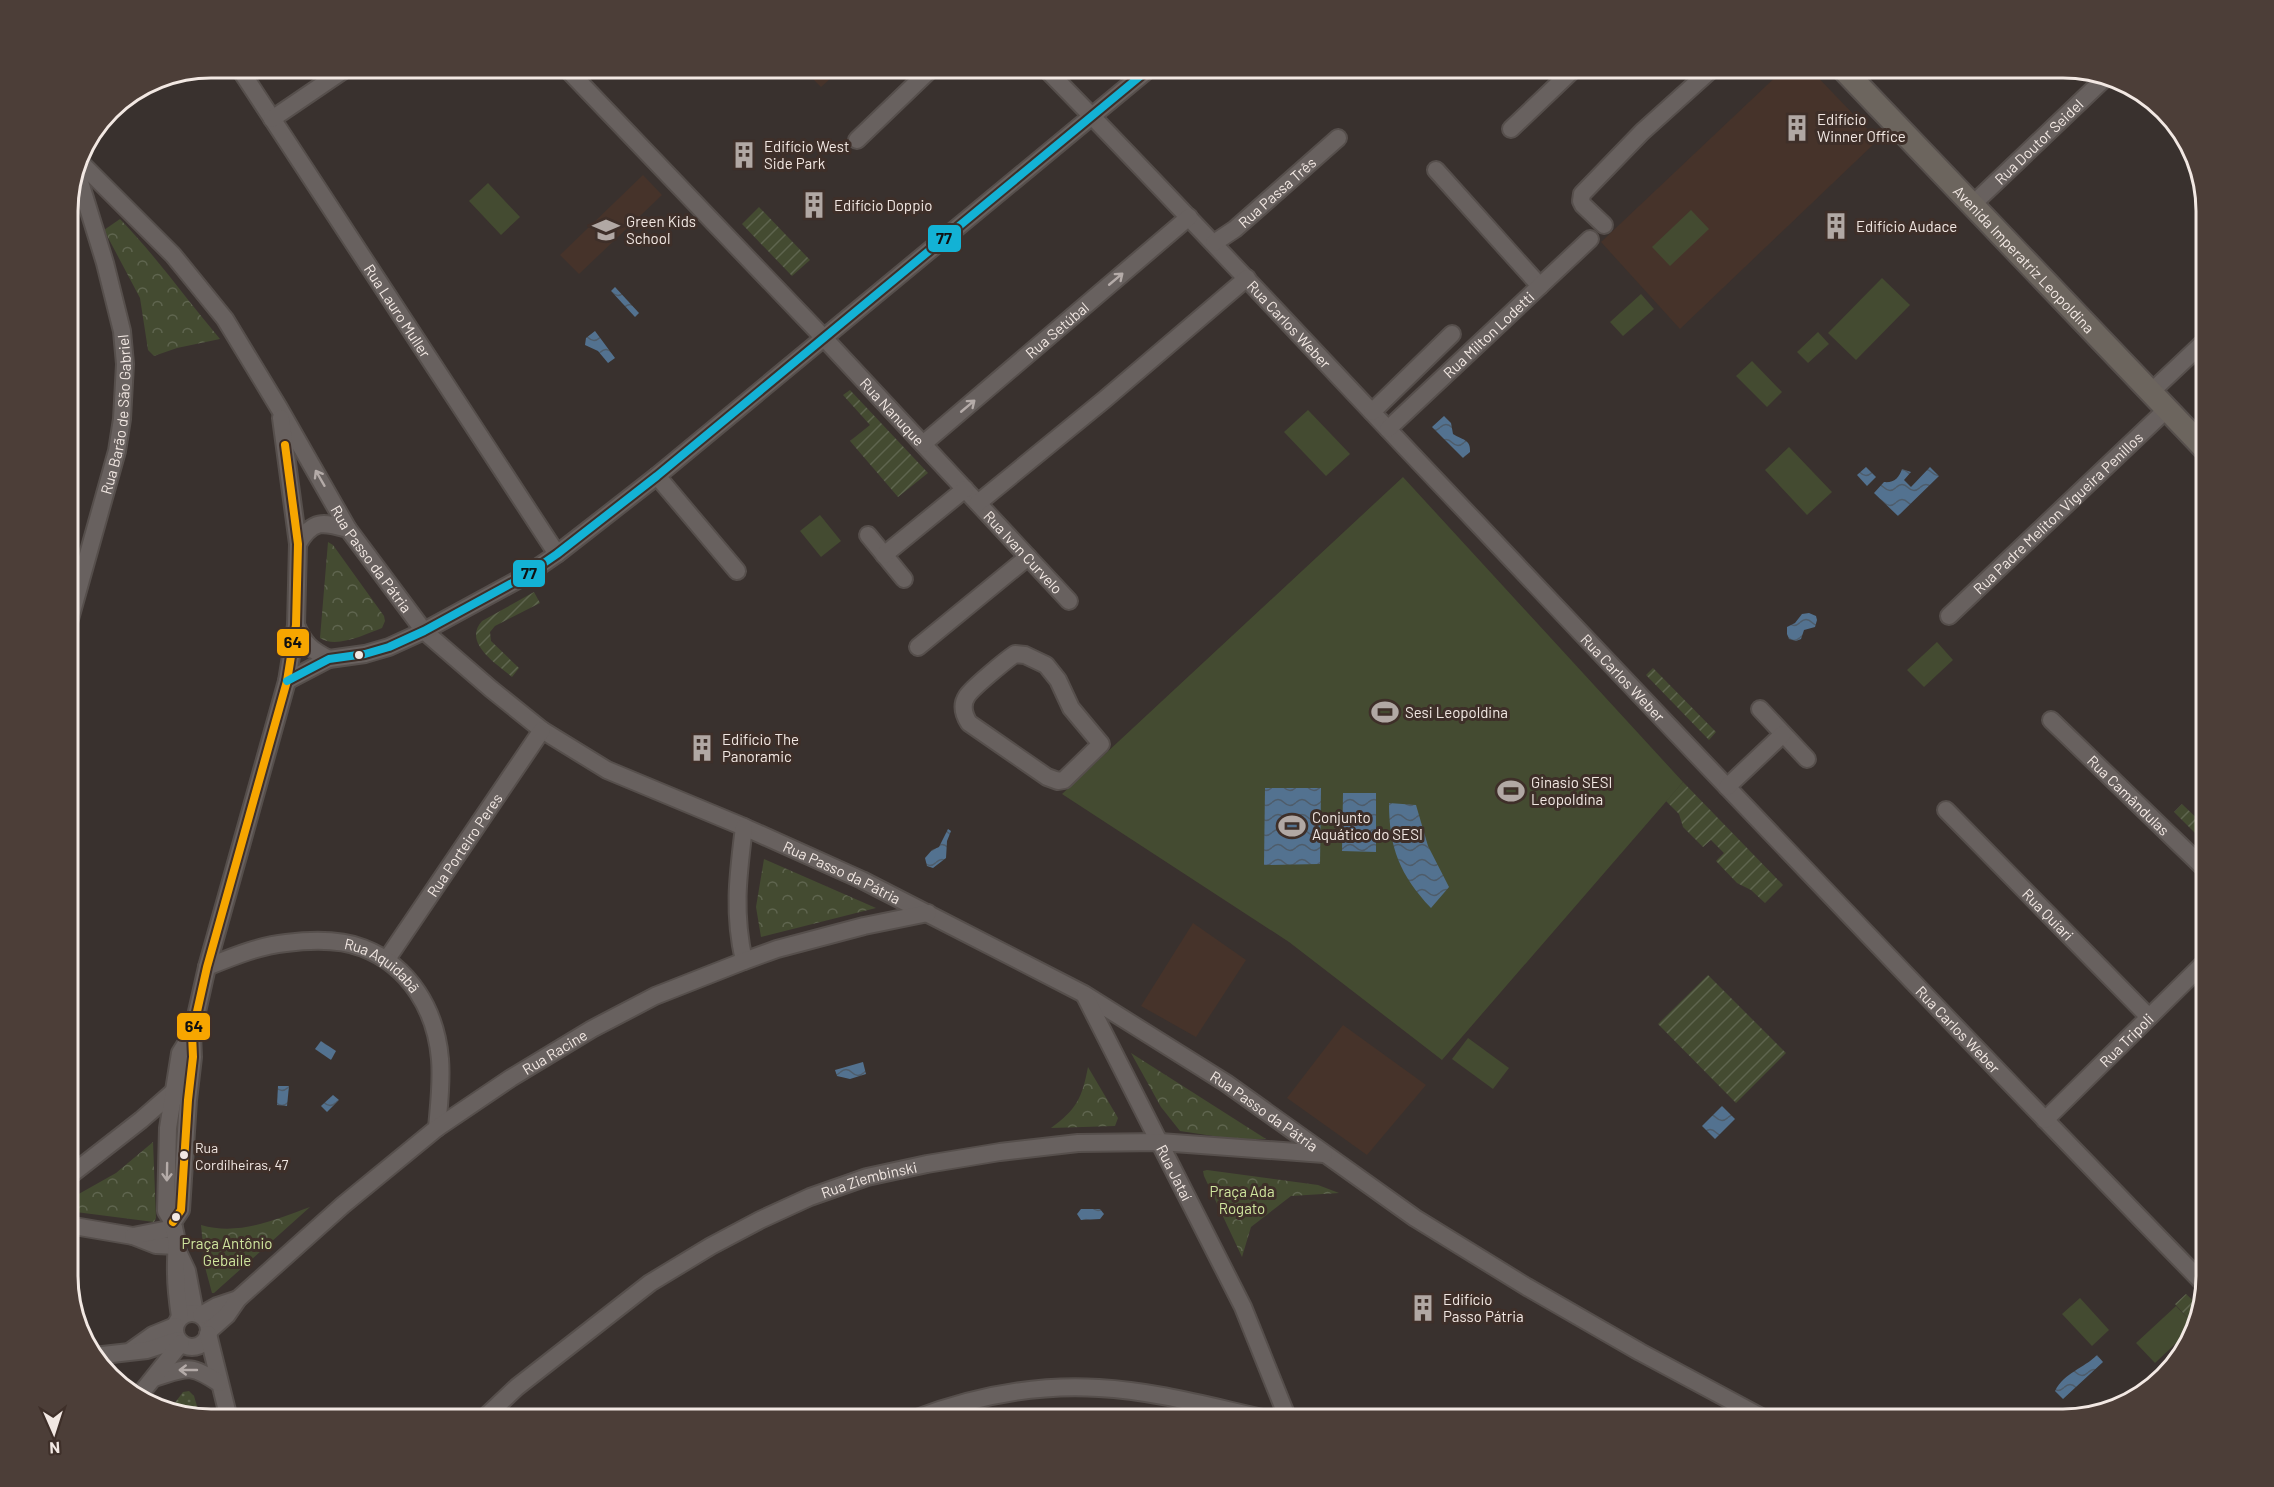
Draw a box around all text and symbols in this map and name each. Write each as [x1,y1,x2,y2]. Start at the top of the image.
street label: Rua Doutor Seidel [1991,95,2087,188]
place label: Edifício Winner Office [1817,110,1906,145]
building icon: Edifício Winner Office [1782,113,1812,143]
place label: Edifício West Side Park [764,137,849,172]
building icon: Edifício West Side Park [729,140,759,170]
street label: Rua Passa Três [1234,153,1319,231]
street label: Avenida Imperatriz Leopoldina [1950,182,2098,337]
building icon: Edifício Doppio [799,190,829,220]
place label: Edifício Doppio [834,196,932,214]
building icon: Edifício Audace [1821,211,1851,241]
place label: Green Kids School [626,212,696,247]
school or university icon: Green Kids School [591,215,621,245]
place label: Edifício Audace [1856,217,1957,235]
line badge: 77 [927,224,962,253]
text: 77 [936,228,952,247]
street label: Rua Lauro Muller [361,261,435,361]
one-way arrow [1108,273,1124,286]
street label: Rua Carlos Weber [1244,276,1335,372]
street label: Rua Milton Lodetti [1439,287,1538,381]
street label: Rua Setúbal [1022,298,1092,362]
street label: Rua Barão de São Gabriel [96,334,134,496]
street label: Rua Nanuque [857,374,929,449]
one-way arrow [960,399,975,413]
street label: Rua Padre Meliton Vigueira Penillos [1969,428,2146,597]
one-way arrow [314,470,326,487]
street label: Rua Passo da Pátria [327,502,416,616]
street label: Rua Ivan Curvelo [980,507,1067,597]
line badge: 77 [512,559,546,588]
text: 77 [521,563,537,582]
line badge: 64 [276,628,310,657]
street label: Rua Carlos Weber [1577,630,1669,725]
text: 64 [284,632,302,651]
unlabelled marker [353,649,365,661]
sports icon: Sesi Leopoldina [1370,697,1400,727]
place label: Sesi Leopoldina [1405,703,1508,721]
place label: Edifício The Panoramic [722,730,799,765]
building icon: Edifício The Panoramic [687,733,717,763]
street label: Rua Camândulas [2084,751,2173,839]
place label: Ginasio SESI Leopoldina [1531,773,1612,808]
sports icon: Ginasio SESI Leopoldina [1496,776,1526,806]
street label: Rua Porteiro Peres [423,789,506,900]
place label: Conjunto Aquático do SESI [1312,808,1423,843]
sports icon: Conjunto Aquático do SESI [1277,811,1307,841]
street label: Rua Passo da Pátria [780,837,904,907]
street label: Rua Quiari [2019,885,2078,944]
street label: Rua Aquidabã [343,934,424,996]
street label: Rua Carlos Weber [1912,982,2005,1077]
street label: Rua Tripoli [2095,1009,2157,1070]
line badge: 64 [176,1012,211,1041]
text: 64 [185,1016,203,1035]
street label: Rua Racine [519,1025,590,1078]
street label: Rua Passo da Pátria [1207,1067,1322,1155]
place label: Rua Cordilheiras, 47 [195,1139,289,1173]
street label: Rua Jataí [1153,1141,1196,1204]
marker: Rua Cordilheiras, 47 [178,1149,190,1161]
street label: Rua Ziembinski [818,1157,919,1201]
one-way arrow [161,1162,173,1182]
park label: Praça Ada Rogato [1209,1182,1275,1217]
unlabelled marker [170,1211,182,1223]
park label: Praça Antônio Gebaile [182,1234,273,1269]
place label: Edifício Passo Pátria [1443,1290,1524,1325]
building icon: Edifício Passo Pátria [1408,1293,1438,1323]
one-way arrow [179,1364,198,1376]
north arrow [24,1403,84,1463]
text: N [49,1439,61,1458]

